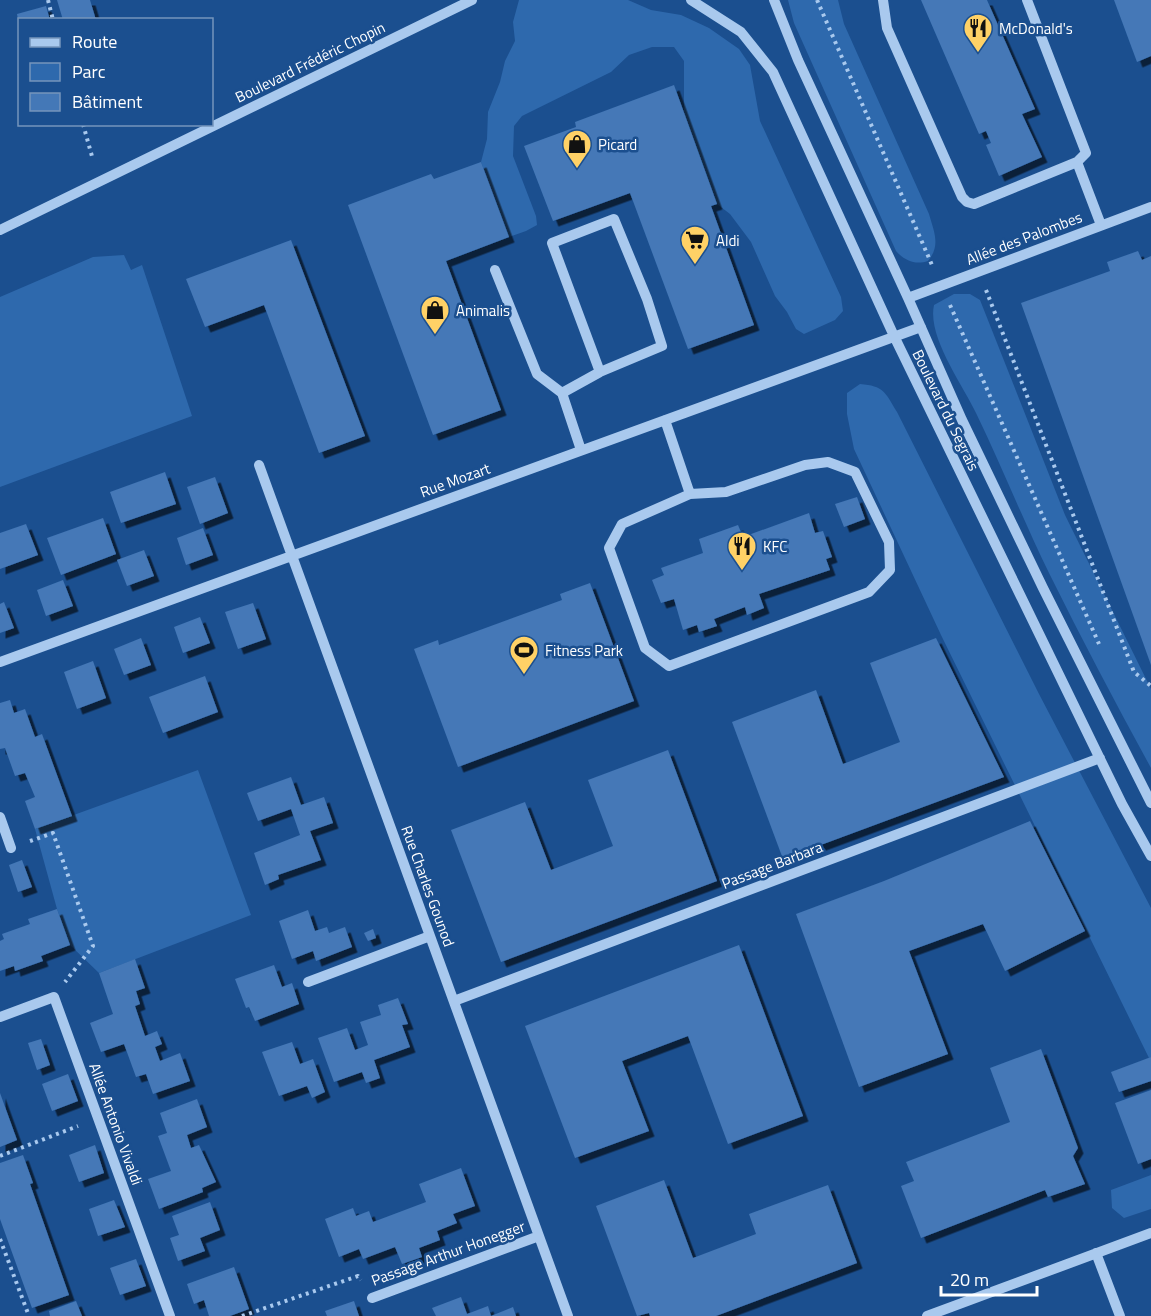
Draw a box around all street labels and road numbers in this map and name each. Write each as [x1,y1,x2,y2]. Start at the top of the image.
street label: Boulevard Frédéric Chopin [231,16,389,108]
street label: Allée des Palombes [963,205,1085,271]
street label: Boulevard du Segrais [907,345,985,475]
street label: Rue Mozart [417,456,494,503]
street label: Rue Charles Gounod [395,822,461,950]
street label: Passage Barbara [718,835,826,895]
street label: Allée Antonio Vivaldi [83,1060,149,1188]
street label: Passage Arthur Honegger [368,1214,528,1292]

